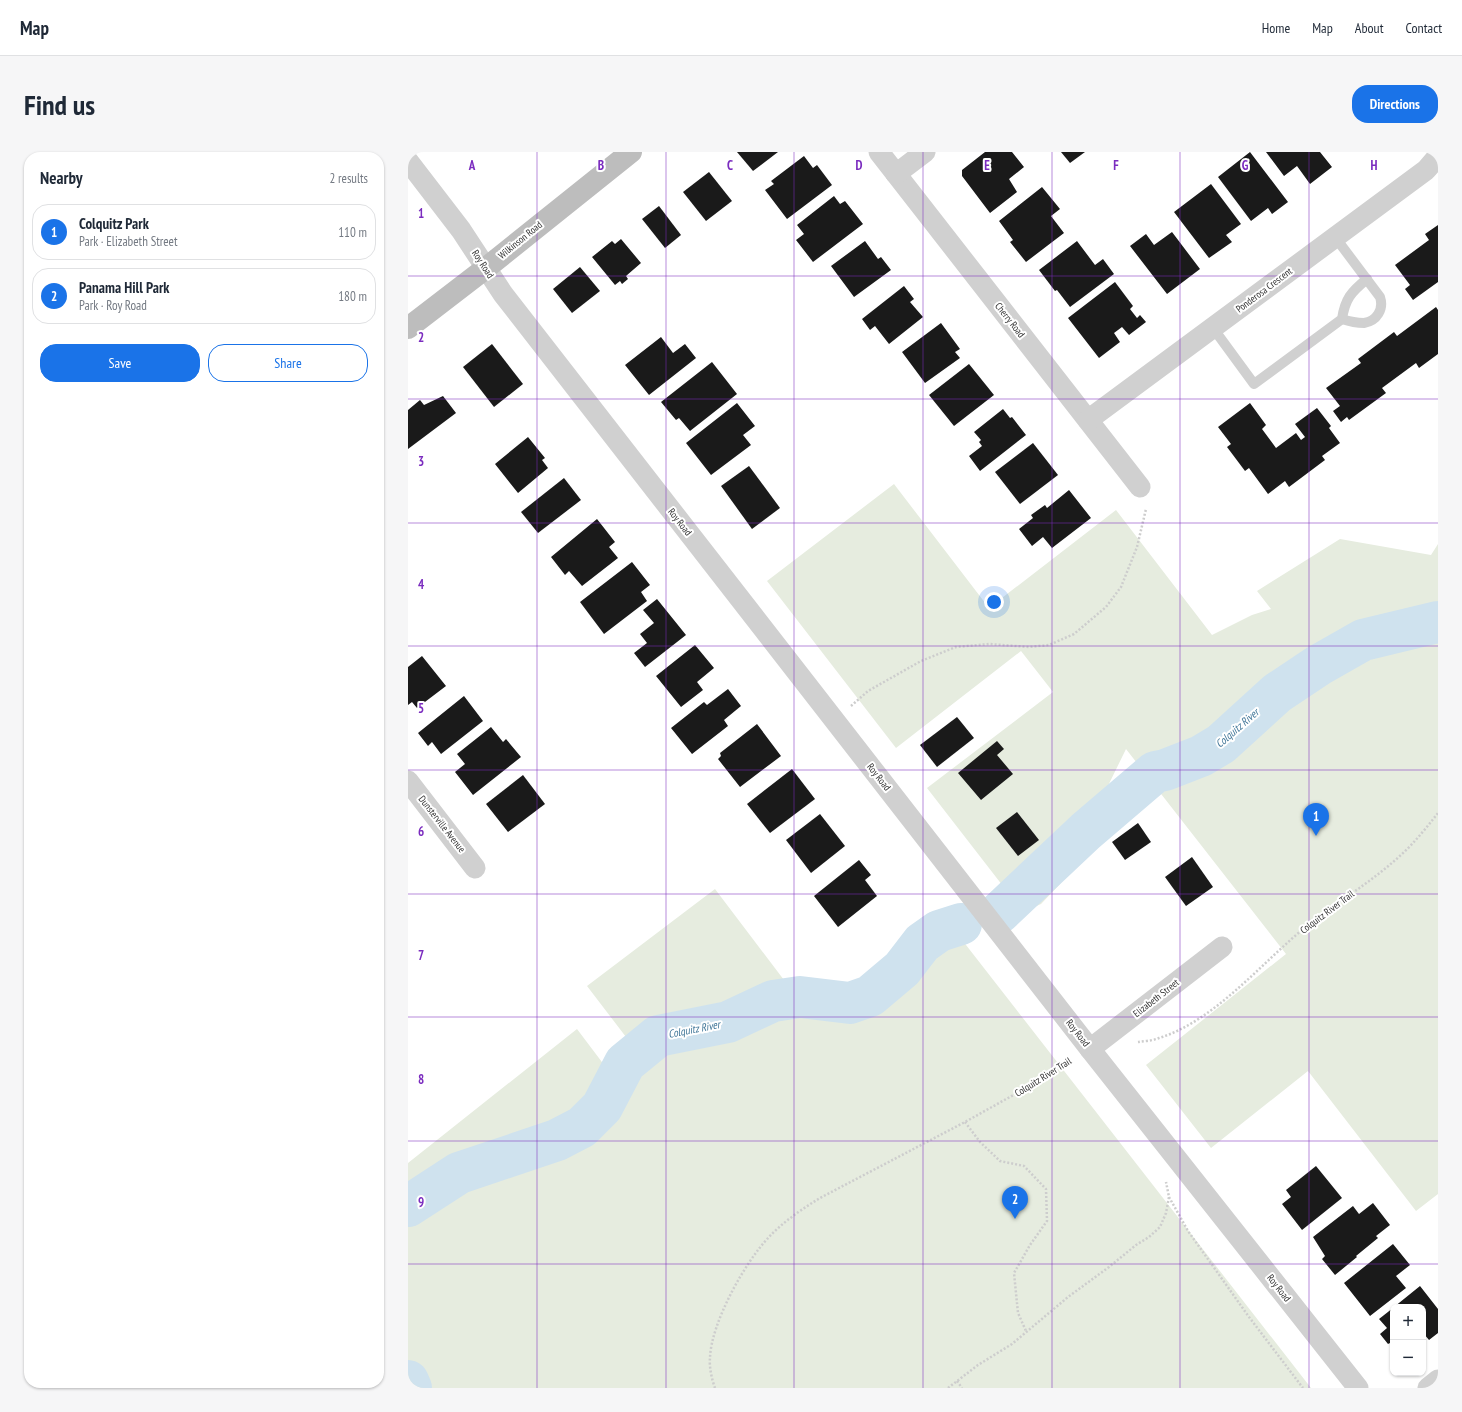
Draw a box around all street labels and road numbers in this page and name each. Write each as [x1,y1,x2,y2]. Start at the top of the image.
street label: Wilkinson Road [495,218,545,262]
street label: Roy Road [469,247,497,281]
street label: Ponderosa Crescent [1233,264,1295,315]
street label: Cherry Road [992,300,1028,340]
street label: Roy Road [665,506,695,538]
street label: Roy Road [864,761,894,793]
street label: Dunsterville Avenue [416,793,468,855]
street label: Colquitz River Trail [1297,887,1357,937]
street label: Elizabeth Street [1130,976,1182,1020]
street label: Roy Road [1063,1017,1093,1049]
street label: Colquitz River Trail [1012,1054,1074,1100]
street label: Roy Road [1264,1272,1294,1304]

